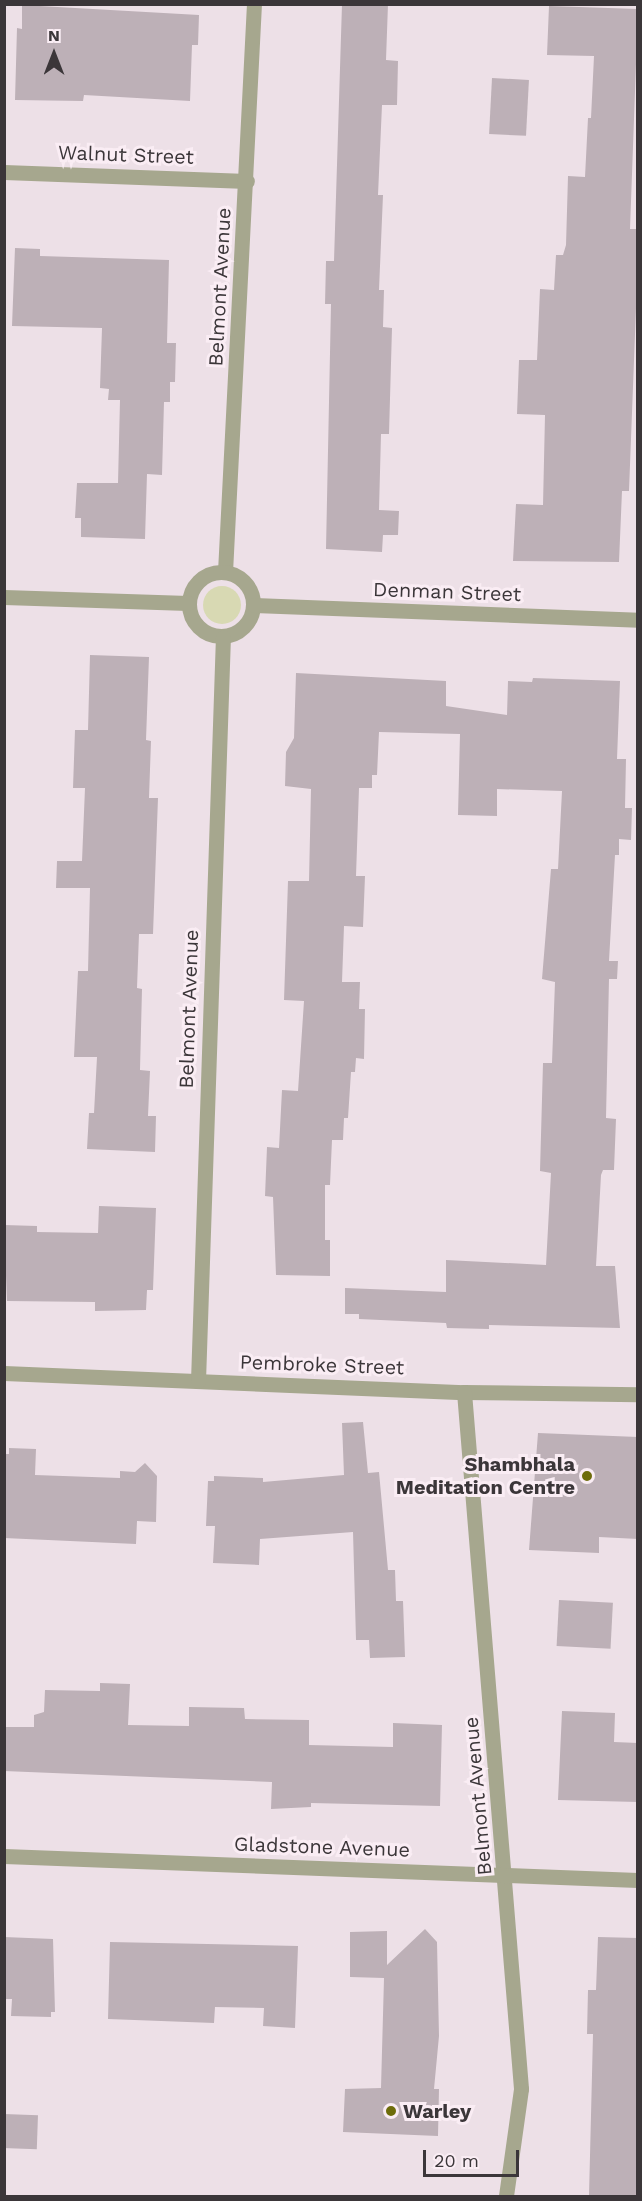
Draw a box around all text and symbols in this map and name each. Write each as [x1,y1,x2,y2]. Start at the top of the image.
north arrow [24,24,84,84]
text: N [48,26,60,45]
street label: Walnut Street [58,141,194,169]
street label: Belmont Avenue [204,207,236,367]
street label: Denman Street [373,577,521,607]
street label: Belmont Avenue [174,929,204,1089]
street label: Pembroke Street [239,1350,405,1380]
place label: Shambhala Meditation Centre [396,1452,575,1499]
marker: Shambhala Meditation Centre [580,1469,594,1483]
street label: Belmont Avenue [459,1715,497,1877]
street label: Gladstone Avenue [233,1832,411,1862]
place label: Warley [403,2099,471,2123]
marker: Warley [384,2104,398,2118]
scale bar [426,2138,522,2176]
text: 20 m [434,2150,479,2171]

